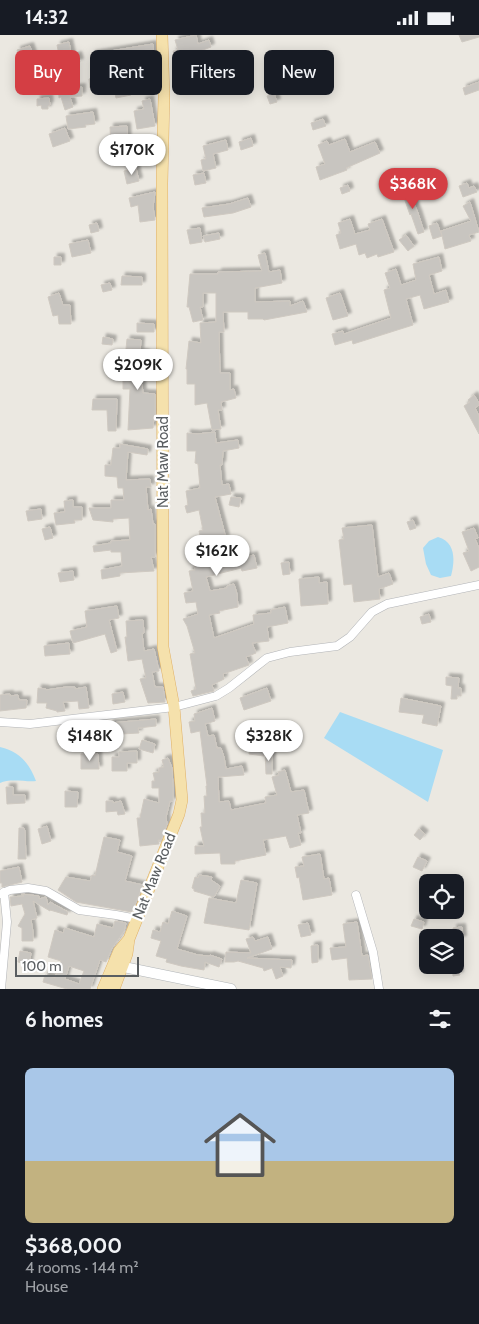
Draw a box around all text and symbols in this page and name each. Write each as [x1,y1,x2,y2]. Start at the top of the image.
text: 14:32 [25,6,68,29]
chip: Buy [15,50,80,95]
chip: Rent [90,50,162,95]
chip: Filters [172,50,254,95]
chip: New [264,50,334,95]
pin: $170K [97,133,167,176]
text: $170K [110,140,154,159]
pin: $368K [378,167,448,210]
text: $368K [390,174,436,193]
pin: $209K [103,349,173,391]
text: $209K [114,355,162,374]
street label: Nat Maw Road [154,416,172,508]
pin: $162K [182,535,252,577]
text: $162K [196,541,238,560]
pin: $148K [55,719,125,762]
pin: $328K [234,719,304,762]
text: $148K [68,726,112,745]
text: $328K [246,726,292,745]
street label: Nat Maw Road [128,830,180,922]
map controls [419,874,464,974]
button: locate [419,874,464,919]
button: layers [419,929,464,974]
scale bar [15,954,139,977]
text: 100 m [22,957,62,975]
icon: filters [426,1005,454,1033]
text: 6 homes [25,1007,103,1032]
icon: home [195,1100,285,1190]
text: $368,000 [25,1233,122,1258]
text: 4 rooms · 144 m² [25,1258,139,1277]
text: House [25,1277,68,1296]

